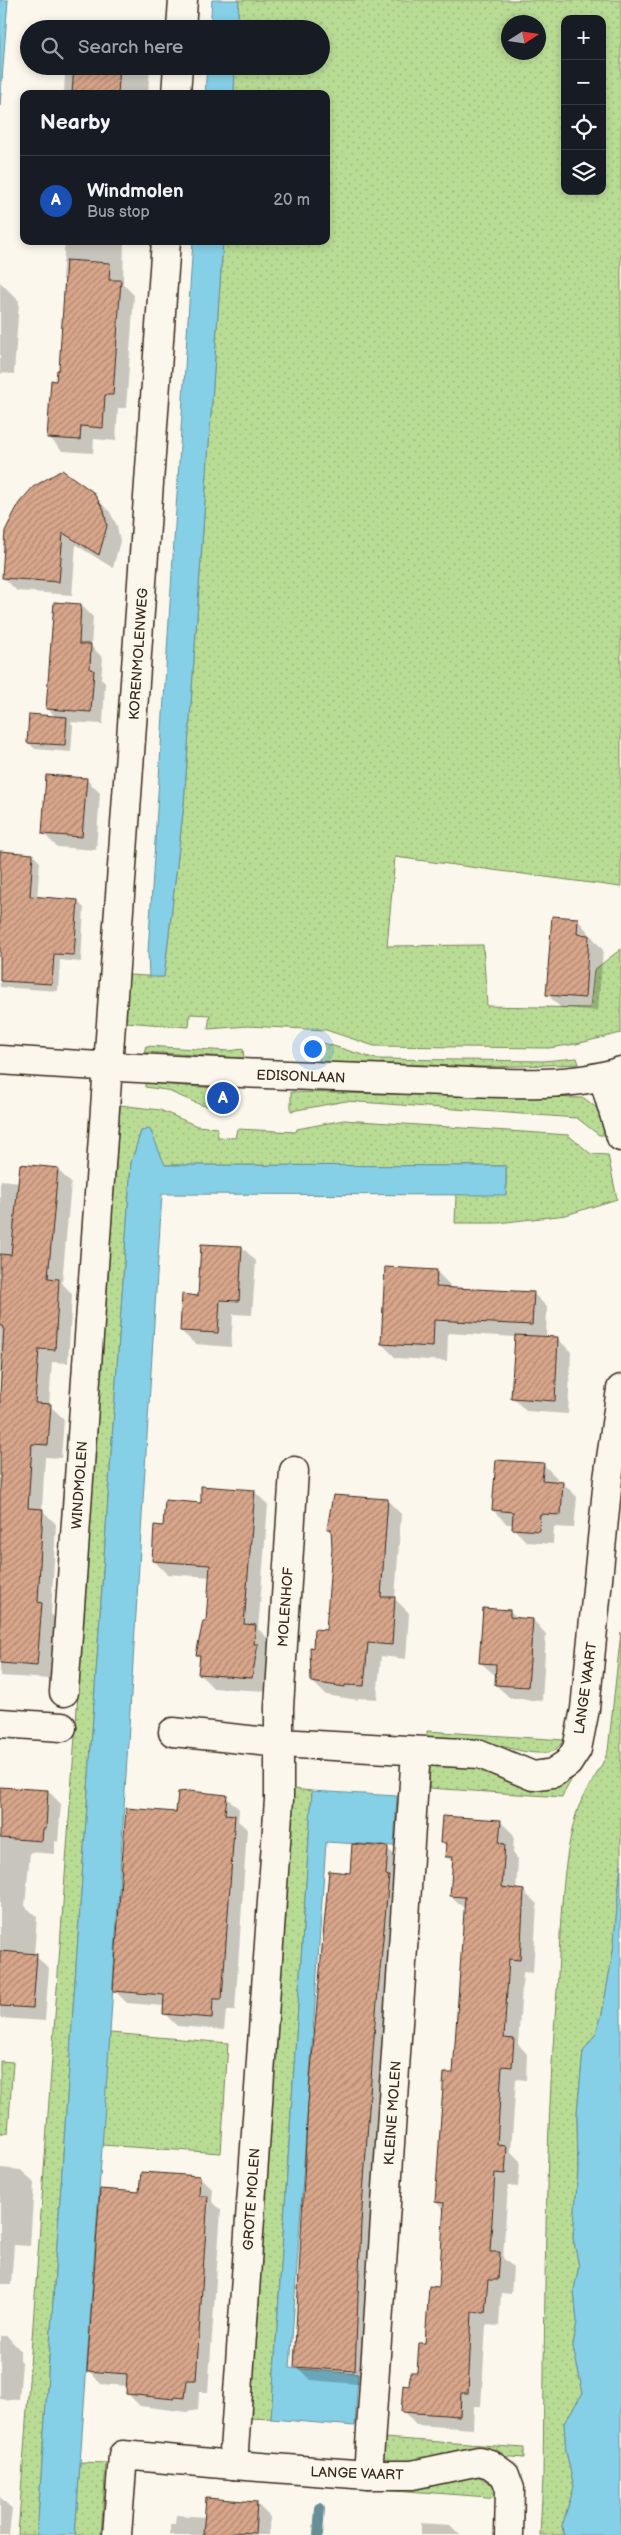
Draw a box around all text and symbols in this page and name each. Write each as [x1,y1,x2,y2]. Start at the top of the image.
north arrow [501,15,546,60]
map controls [561,15,606,195]
button: + [561,15,606,60]
search box [20,20,330,75]
icon: search [38,34,66,62]
text: Search here [78,36,183,59]
button: − [561,60,606,105]
button: locate [561,105,606,150]
text: Nearby [40,110,110,135]
button: layers [561,150,606,195]
text: Windmolen [87,180,184,203]
text: A [51,191,61,210]
text: 20 m [274,191,310,210]
text: Bus stop [87,203,150,222]
street label: KORENMOLENWEG [125,587,152,721]
your location [300,1036,326,1062]
street label: EDISONLAAN [256,1066,346,1087]
pin: A [207,1079,239,1117]
street label: WINDMOLEN [68,1440,91,1530]
street label: MOLENHOF [274,1566,297,1647]
street label: LANGE VAART [571,1640,600,1735]
street label: KLEINE MOLEN [380,2060,405,2166]
street label: GROTE MOLEN [239,2147,264,2251]
street label: LANGE VAART [310,2463,404,2484]

